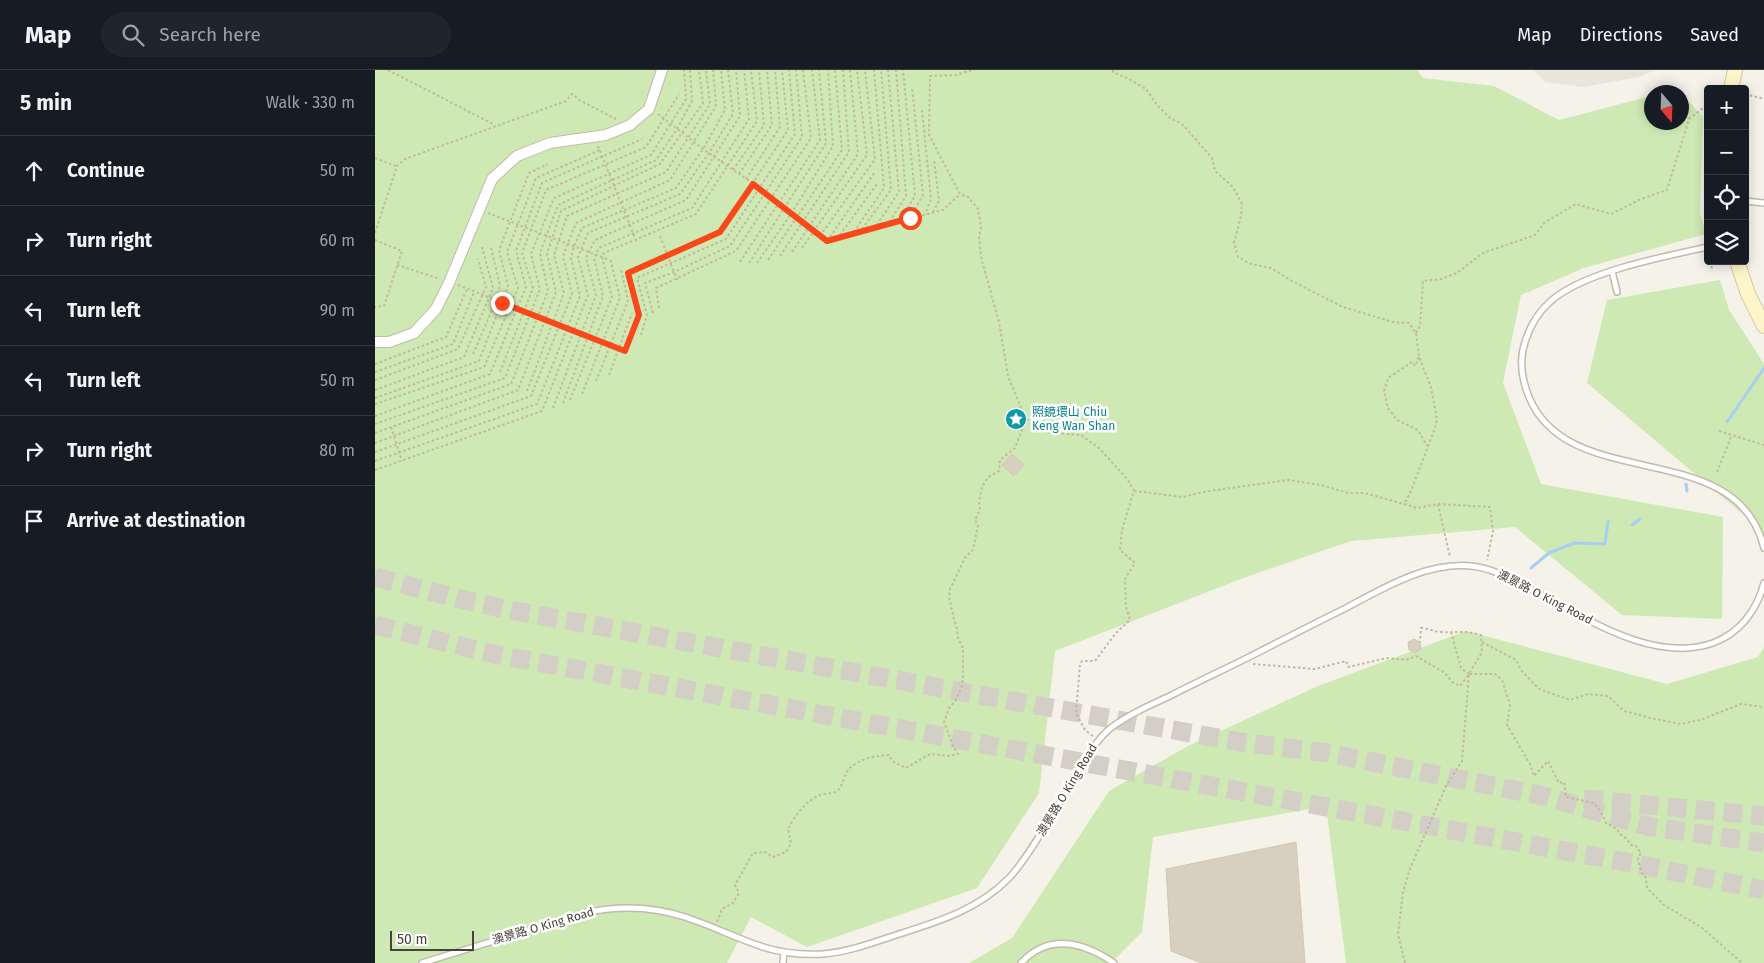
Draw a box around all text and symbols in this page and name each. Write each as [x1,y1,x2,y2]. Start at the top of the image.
search box [101,12,451,57]
text: Map [25,21,71,49]
icon: search [119,21,147,49]
text: Search here [159,23,261,46]
text: Map [1517,24,1552,46]
text: Directions [1580,24,1662,46]
text: Saved [1690,24,1739,46]
north arrow [1644,85,1689,130]
map controls [1704,85,1749,265]
button: + [1704,85,1749,130]
text: 5 min [20,90,72,116]
text: Walk · 330 m [266,93,355,112]
button: − [1704,130,1749,175]
icon: ahead [20,157,48,185]
text: Continue [67,159,145,182]
text: 50 m [320,161,355,180]
button: locate [1704,175,1749,220]
route start [899,207,922,230]
button: layers [1704,220,1749,265]
icon: right [20,227,48,255]
text: Turn right [67,229,152,252]
text: 60 m [320,231,355,250]
route end [491,292,514,315]
icon: left [20,297,48,325]
text: Turn left [67,299,141,322]
text: 90 m [320,301,355,320]
icon: left [20,367,48,395]
text: Turn left [67,369,141,392]
text: 50 m [320,371,355,390]
place label: 照鏡環山 Chiu Keng Wan Shan [1032,405,1115,433]
place icon: 照鏡環山 Chiu Keng Wan Shan [1004,407,1028,431]
icon: right [20,437,48,465]
text: Turn right [67,439,152,462]
text: 80 m [319,441,355,460]
icon: arrive [20,507,48,535]
text: Arrive at destination [67,509,246,532]
street label: 澳景路 O King Road [1495,567,1595,627]
street label: 澳景路 O King Road [1034,741,1100,839]
street label: 澳景路 O King Road [490,905,596,947]
scale bar [390,928,474,951]
text: 50 m [397,931,428,948]

